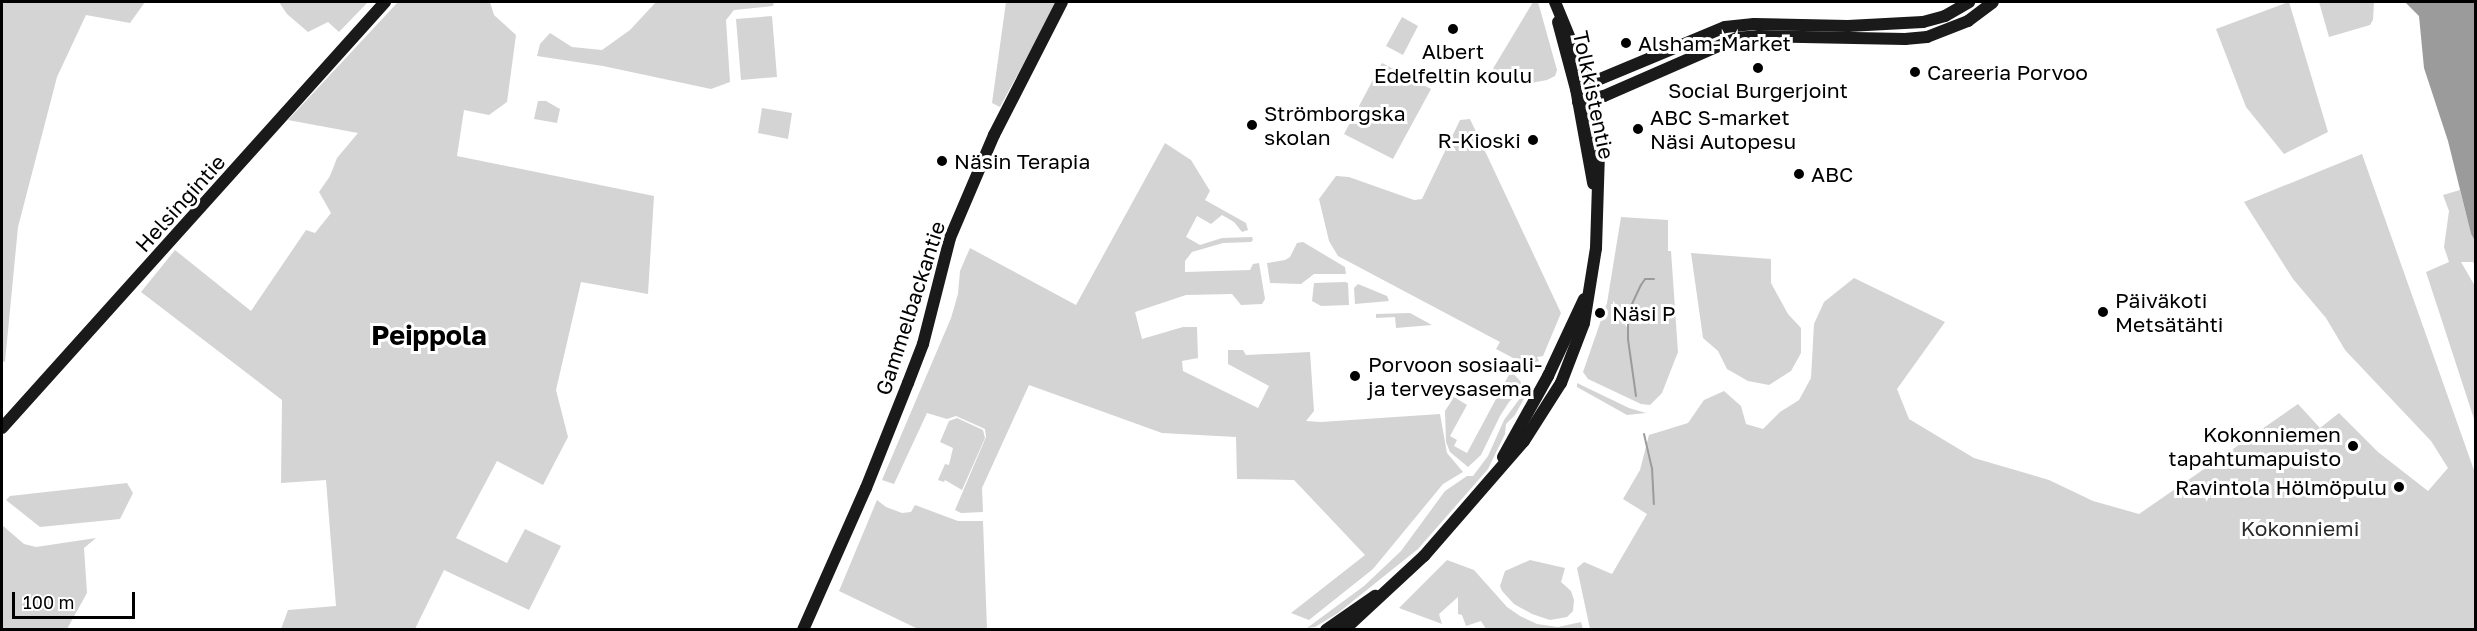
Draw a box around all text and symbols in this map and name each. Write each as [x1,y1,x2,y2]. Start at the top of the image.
marker: Albert Edelfeltin koulu [1446,22,1460,36]
street label: Tolkkistentie [1568,29,1620,161]
place label: Alsham-Market [1638,30,1791,56]
marker: Alsham-Market [1619,36,1633,50]
place label: Albert Edelfeltin koulu [1374,38,1532,88]
place label: Careeria Porvoo [1927,59,2088,85]
marker: Social Burgerjoint [1751,61,1765,75]
marker: Careeria Porvoo [1908,65,1922,79]
place label: Social Burgerjoint [1668,77,1848,103]
place label: Strömborgska skolan [1264,100,1406,150]
place label: ABC S-market Näsi Autopesu [1650,104,1796,154]
marker: Strömborgska skolan [1245,118,1259,132]
marker: ABC S-market Näsi Autopesu [1631,122,1645,136]
place label: R-Kioski [1437,127,1521,153]
marker: R-Kioski [1526,133,1540,147]
place label: Näsin Terapia [954,148,1090,174]
street label: Helsingintie [130,149,230,257]
marker: Näsin Terapia [935,154,949,168]
place label: ABC [1811,161,1853,187]
marker: ABC [1792,167,1806,181]
street label: Gammelbackantie [870,218,950,398]
place label: Päiväkoti Metsätähti [2115,287,2223,337]
place label: Näsi P [1612,300,1676,326]
marker: Päiväkoti Metsätähti [2096,305,2110,319]
marker: Näsi P [1593,306,1607,320]
district label: Peippola [371,320,487,352]
place label: Porvoon sosiaali- ja terveysasema [1368,351,1542,401]
marker: Porvoon sosiaali- ja terveysasema [1346,367,1364,385]
place label: Kokonniemen tapahtumapuisto [2168,421,2341,471]
marker: Kokonniemen tapahtumapuisto [2346,439,2360,453]
place label: Ravintola Hölmöpulu [2175,474,2387,500]
marker: Ravintola Hölmöpulu [2392,480,2406,494]
park label: Kokonniemi [2241,515,2359,541]
scale bar [15,580,138,618]
text: 100 m [23,591,74,613]

